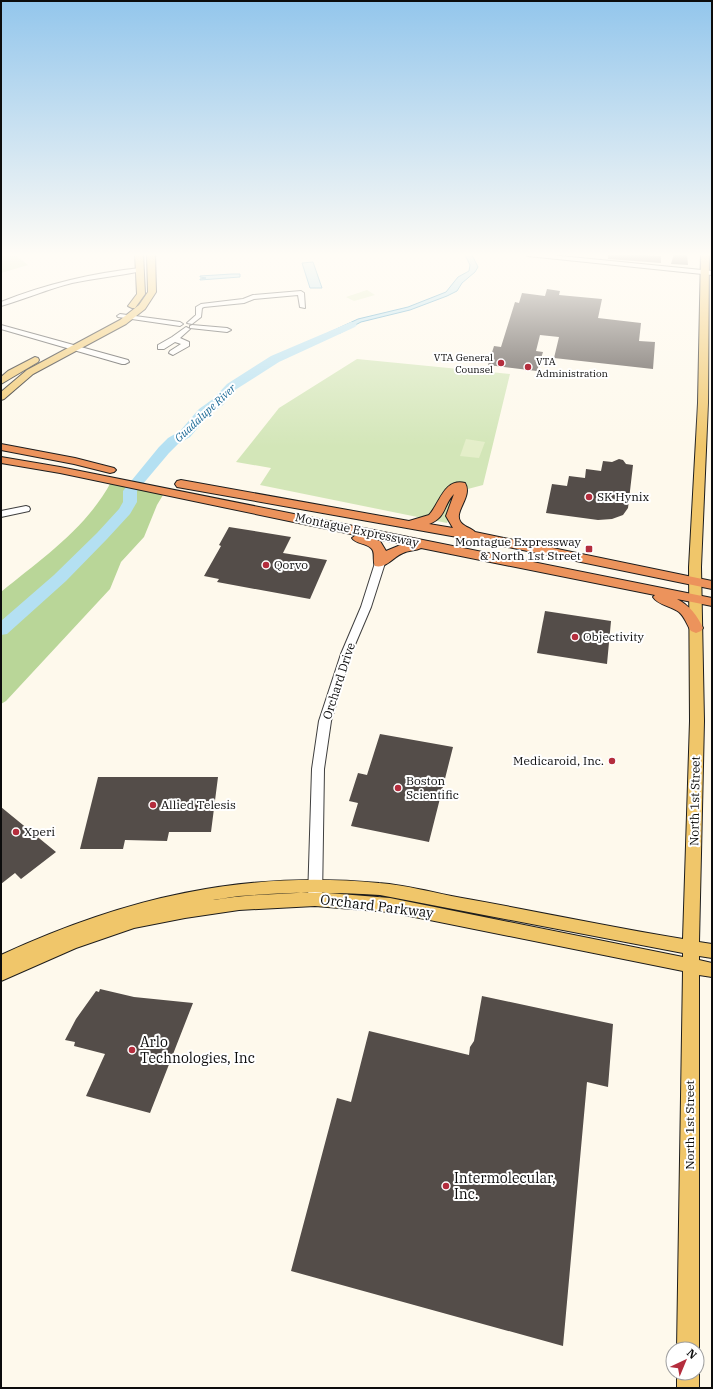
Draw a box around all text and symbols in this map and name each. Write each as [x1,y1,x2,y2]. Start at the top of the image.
place label: VTA General Counsel [434,351,493,376]
place label: VTA Administration [536,355,609,380]
marker: VTA General Counsel [496,358,506,368]
marker: VTA Administration [523,362,533,372]
water label: Guadalupe River [171,380,239,445]
place label: SK Hynix [597,489,650,504]
marker: SK Hynix [584,492,594,502]
street label: Montague Expressway [294,509,421,550]
place label: Montague Expressway & North 1st Street [455,534,582,563]
marker: Montague Expressway & North 1st Street [584,544,594,554]
place label: Qorvo [274,557,308,572]
marker: Qorvo [261,560,271,570]
place label: Objectivity [583,629,644,644]
marker: Objectivity [570,632,580,642]
street label: Orchard Drive [319,641,358,721]
place label: Medicaroid, Inc. [513,753,604,768]
marker: Medicaroid, Inc. [607,756,617,766]
street label: North 1st Street [686,756,703,846]
place label: Boston Scientific [406,773,459,802]
marker: Boston Scientific [393,783,403,793]
place label: Allied Telesis [161,797,236,812]
marker: Allied Telesis [148,800,158,810]
place label: Xperi [24,824,55,839]
marker: Xperi [11,827,21,837]
street label: Orchard Parkway [319,890,435,922]
place label: Arlo Technologies, Inc [140,1033,255,1067]
marker: Arlo Technologies, Inc [127,1045,137,1055]
street label: North 1st Street [682,1080,697,1170]
place label: Intermolecular, Inc. [454,1169,556,1203]
marker: Intermolecular, Inc. [441,1181,451,1191]
north arrow [665,1341,705,1381]
text: N [684,1346,700,1362]

